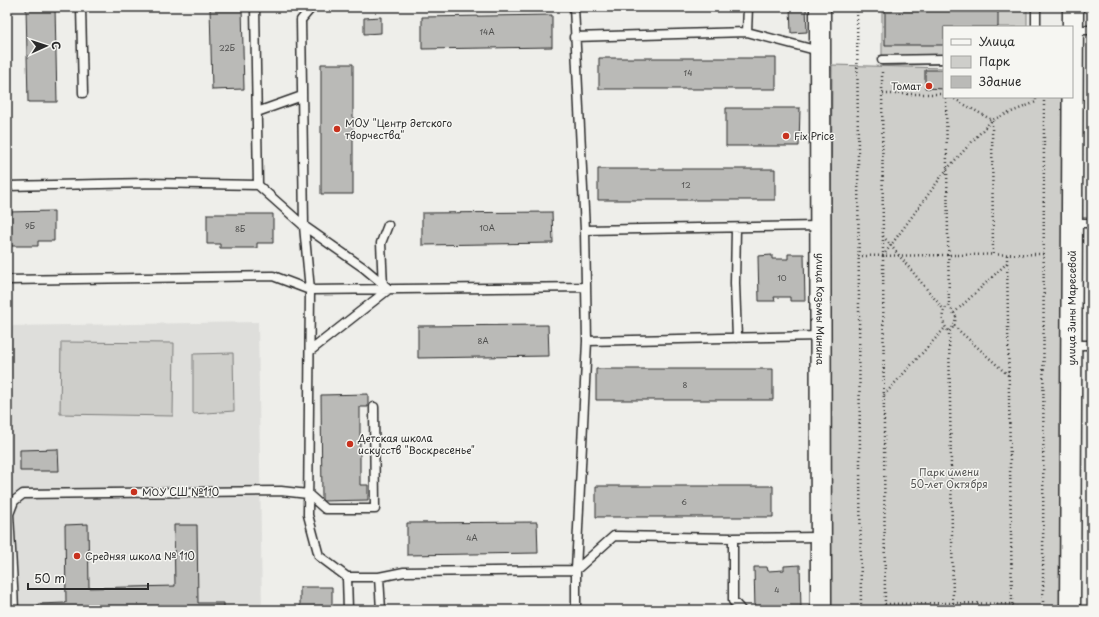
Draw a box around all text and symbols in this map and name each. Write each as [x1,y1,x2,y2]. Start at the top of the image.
north arrow [26,26,66,66]
house number: 14А [479,26,495,38]
legend [943,26,1073,98]
text: Улица [979,32,1015,50]
text: С [48,41,65,50]
house number: 22Б [219,42,235,54]
text: Парк [979,52,1011,70]
house number: 14 [684,67,692,79]
text: Здание [979,72,1021,90]
place label: Томат [891,78,921,93]
marker: Томат [924,81,934,91]
place label: МОУ "Центр детского творчества" [345,115,452,142]
marker: МОУ "Центр детского творчества" [332,124,342,134]
place label: Fix Price [794,128,834,143]
marker: Fix Price [781,131,791,141]
house number: 12 [681,179,691,191]
house number: 9Б [25,220,35,232]
house number: 10А [479,222,495,234]
house number: 8Б [235,223,245,235]
street label: улица Зины Маресевой [1063,250,1079,366]
street label: улица Козьмы Минина [813,253,829,366]
house number: 10 [777,272,787,284]
house number: 8А [477,335,489,347]
house number: 8 [683,379,688,391]
place label: Детская школа искусств "Воскресенье" [357,430,475,457]
marker: Детская школа искусств "Воскресенье" [345,439,355,449]
park label: Парк имени 50-лет Октября [910,464,988,491]
place label: МОУ СШ №110 [142,484,219,499]
marker: МОУ СШ №110 [129,487,139,497]
house number: 6 [681,496,687,508]
house number: 4А [466,532,478,544]
place label: Средняя школа № 110 [85,548,195,563]
marker: Средняя школа № 110 [72,551,82,561]
scale bar [28,565,148,591]
text: 50 m [34,569,65,587]
house number: 4 [774,584,780,596]

